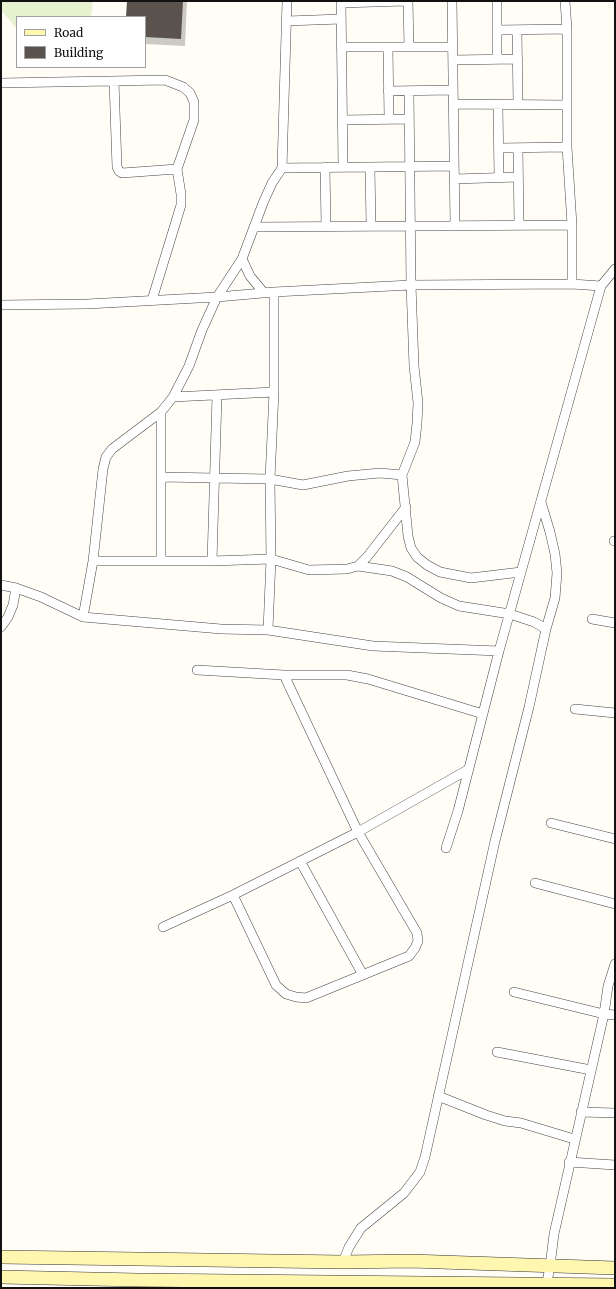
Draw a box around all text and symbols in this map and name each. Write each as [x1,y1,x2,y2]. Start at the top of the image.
legend [16,16,146,68]
text: Road [54,25,83,40]
text: Building [54,45,103,60]

